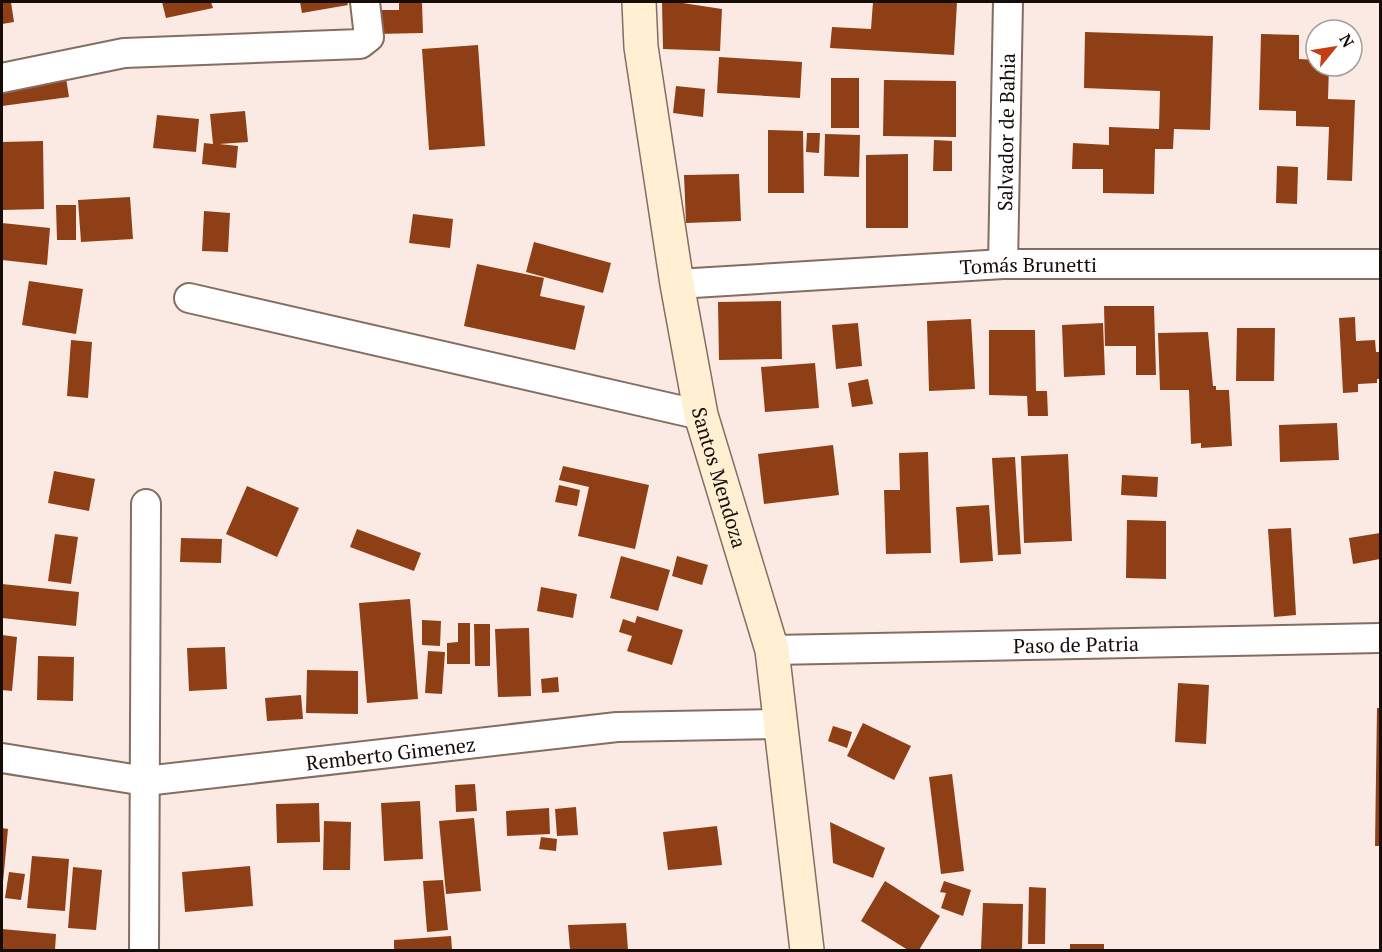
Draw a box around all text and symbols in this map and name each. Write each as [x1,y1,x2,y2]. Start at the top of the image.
north arrow [1304,18,1364,78]
text: N [1334,30,1360,51]
street label: Salvador de Bahia [991,53,1021,211]
street label: Tomás Brunetti [959,251,1097,280]
street label: Santos Mendoza [686,405,754,551]
street label: Paso de Patria [1013,629,1139,659]
street label: Remberto Gimenez [304,730,477,776]

